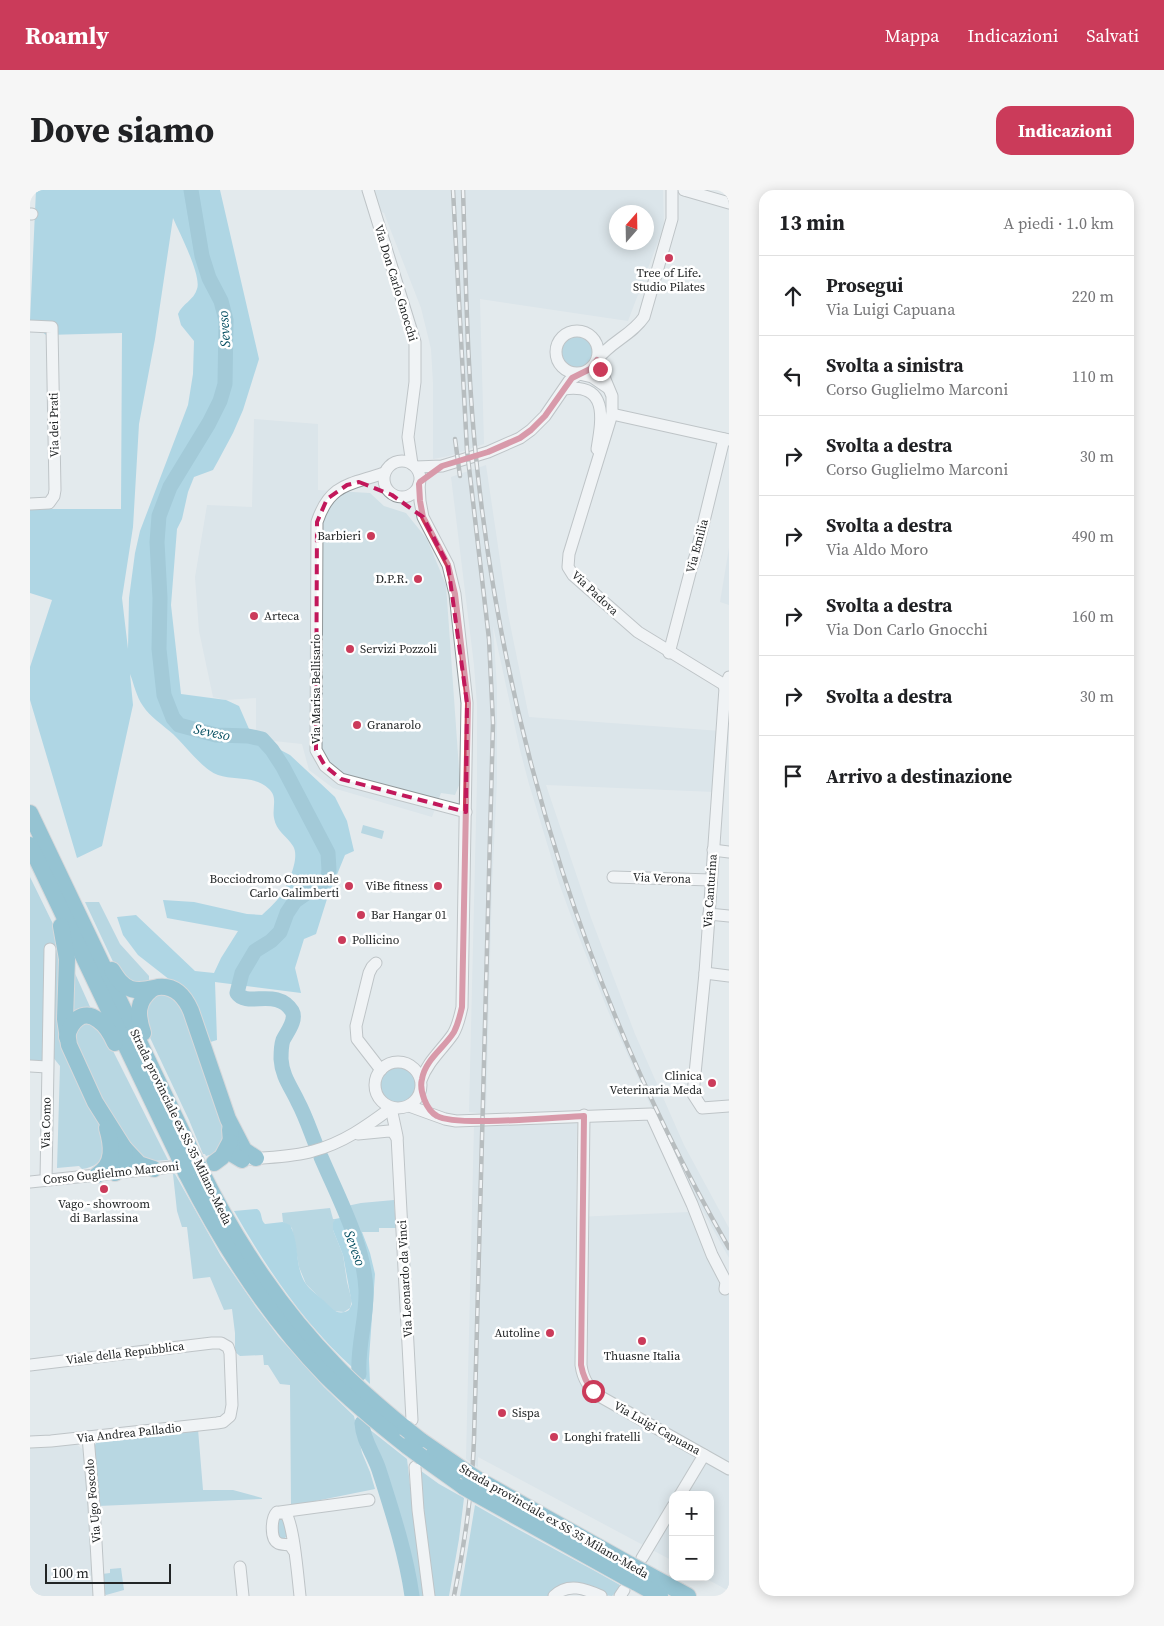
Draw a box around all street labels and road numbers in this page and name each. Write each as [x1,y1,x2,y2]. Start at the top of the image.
street label: Via Don Carlo Gnocchi [371,223,422,344]
street label: Via dei Prati [45,392,63,458]
street label: Via Emilia [682,516,712,575]
street label: Via Padova [568,567,623,619]
street label: Via Marisa Bellisario [308,633,324,744]
street label: Via Canturina [699,853,721,928]
street label: Via Verona [633,869,692,887]
street label: Strada provinciale ex SS 35 Milano-Meda [126,1026,236,1228]
street label: Via Como [38,1097,54,1149]
street label: Corso Guglielmo Marconi [42,1158,180,1188]
street label: Via Leonardo da Vinci [394,1219,416,1338]
street label: Viale della Repubblica [65,1338,186,1368]
street label: Via Luigi Capuana [611,1397,704,1459]
street label: Via Andrea Palladio [76,1419,183,1446]
street label: Via Ugo Foscolo [81,1458,105,1544]
street label: Strada provinciale ex SS 35 Milano-Meda [456,1460,652,1582]

